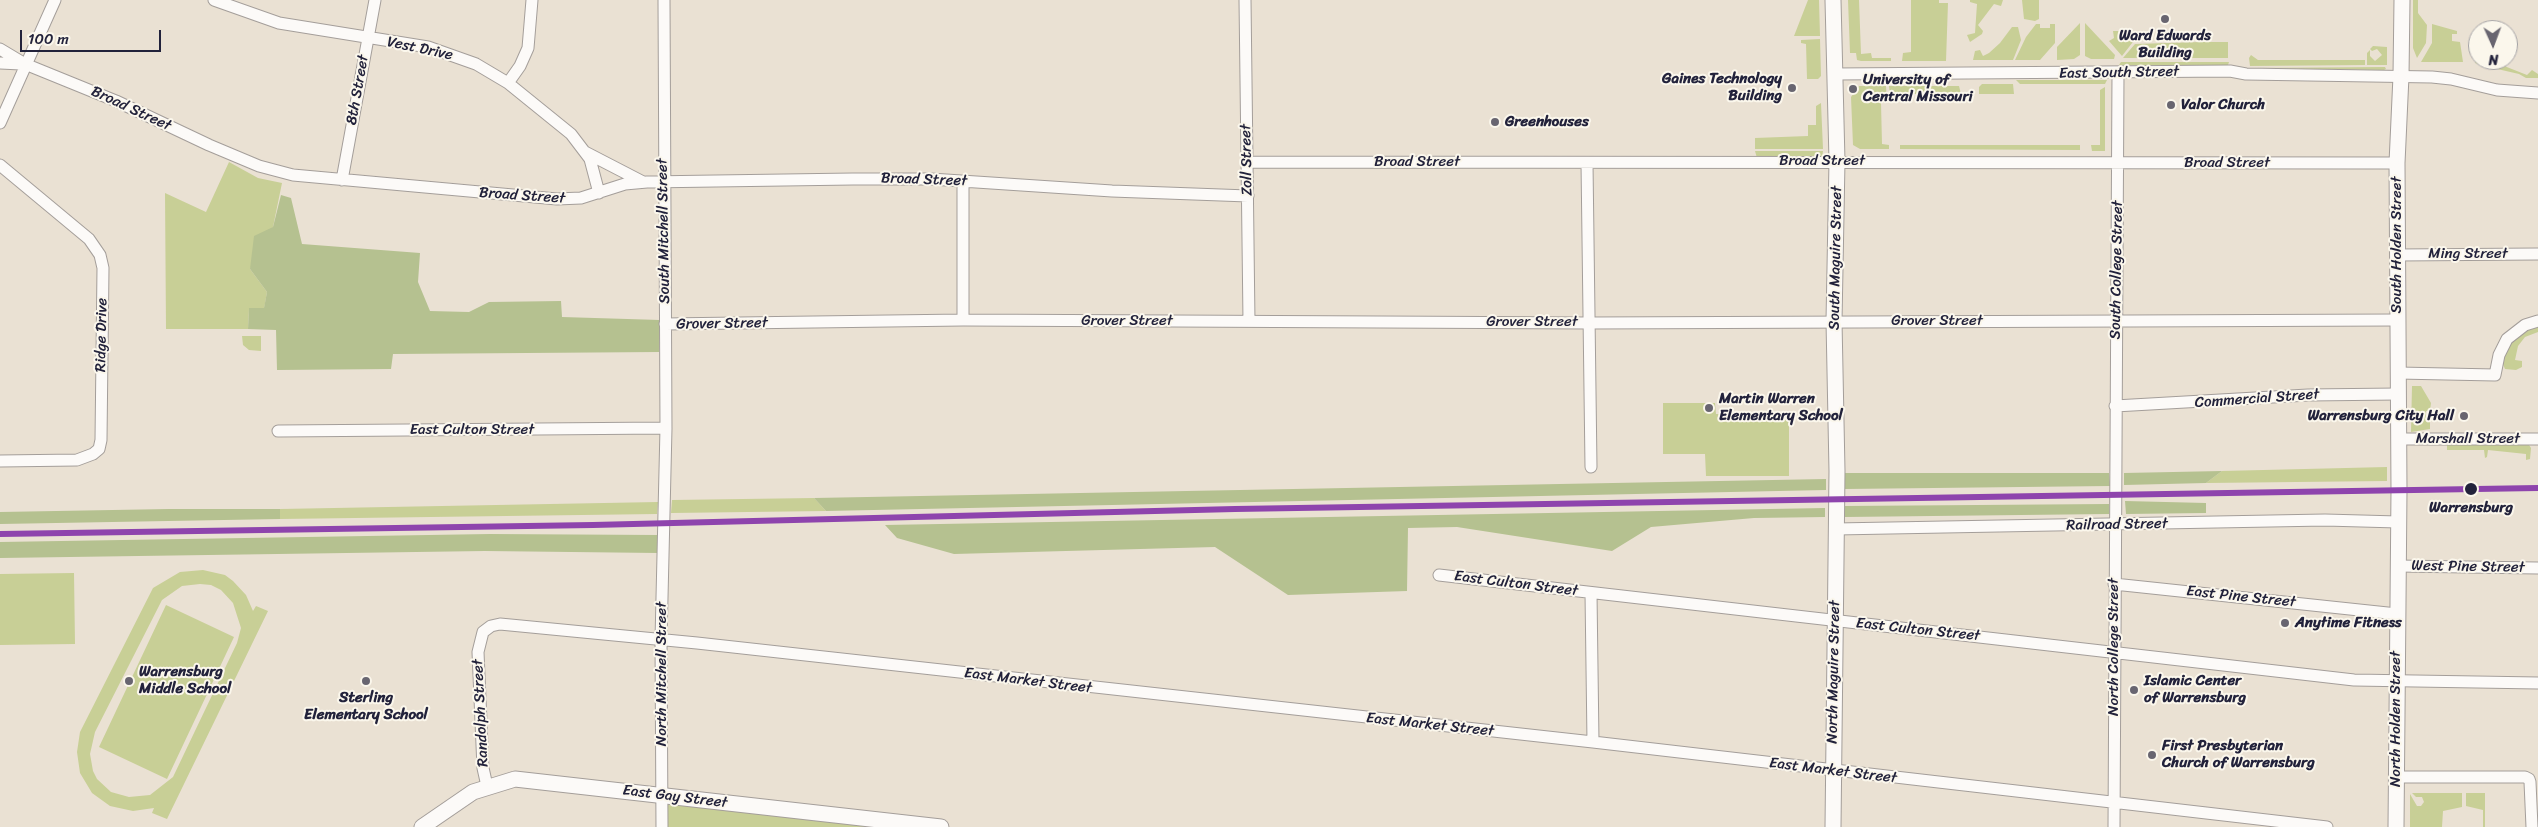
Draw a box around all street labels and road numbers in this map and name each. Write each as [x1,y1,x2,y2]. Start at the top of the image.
street label: Vest Drive [385,33,455,65]
street label: 8th Street [343,54,373,126]
street label: East South Street [2059,63,2179,83]
street label: Broad Street [88,83,174,135]
street label: Zoll Street [1237,124,1257,196]
street label: Broad Street [1779,152,1865,170]
street label: Broad Street [1374,153,1460,171]
street label: Broad Street [2184,154,2270,172]
street label: South Mitchell Street [654,158,674,304]
street label: Broad Street [881,170,967,190]
street label: South Holden Street [2388,176,2406,314]
street label: Broad Street [478,184,566,208]
street label: South Maguire Street [1826,186,1846,330]
street label: South College Street [2107,200,2127,340]
street label: Ming Street [2428,245,2508,263]
street label: Ridge Drive [92,298,112,372]
street label: Grover Street [1081,312,1173,330]
street label: Grover Street [1891,312,1983,330]
street label: Grover Street [1486,313,1578,331]
street label: Grover Street [676,314,768,334]
street label: Commercial Street [2194,386,2320,412]
street label: East Culton Street [410,421,534,439]
street label: Marshall Street [2416,430,2520,448]
street label: Railroad Street [2066,515,2168,535]
street label: West Pine Street [2411,557,2525,577]
street label: East Culton Street [1453,567,1579,601]
street label: North College Street [2105,578,2123,716]
street label: East Pine Street [2185,582,2297,612]
street label: North Maguire Street [1824,600,1844,744]
street label: North Mitchell Street [653,602,671,746]
street label: East Culton Street [1855,615,1981,645]
street label: North Holden Street [2387,651,2405,787]
street label: Randolph Street [469,659,493,767]
street label: East Market Street [963,664,1093,698]
street label: East Market Street [1365,709,1495,741]
street label: East Market Street [1768,754,1898,788]
street label: East Gay Street [622,782,728,812]

